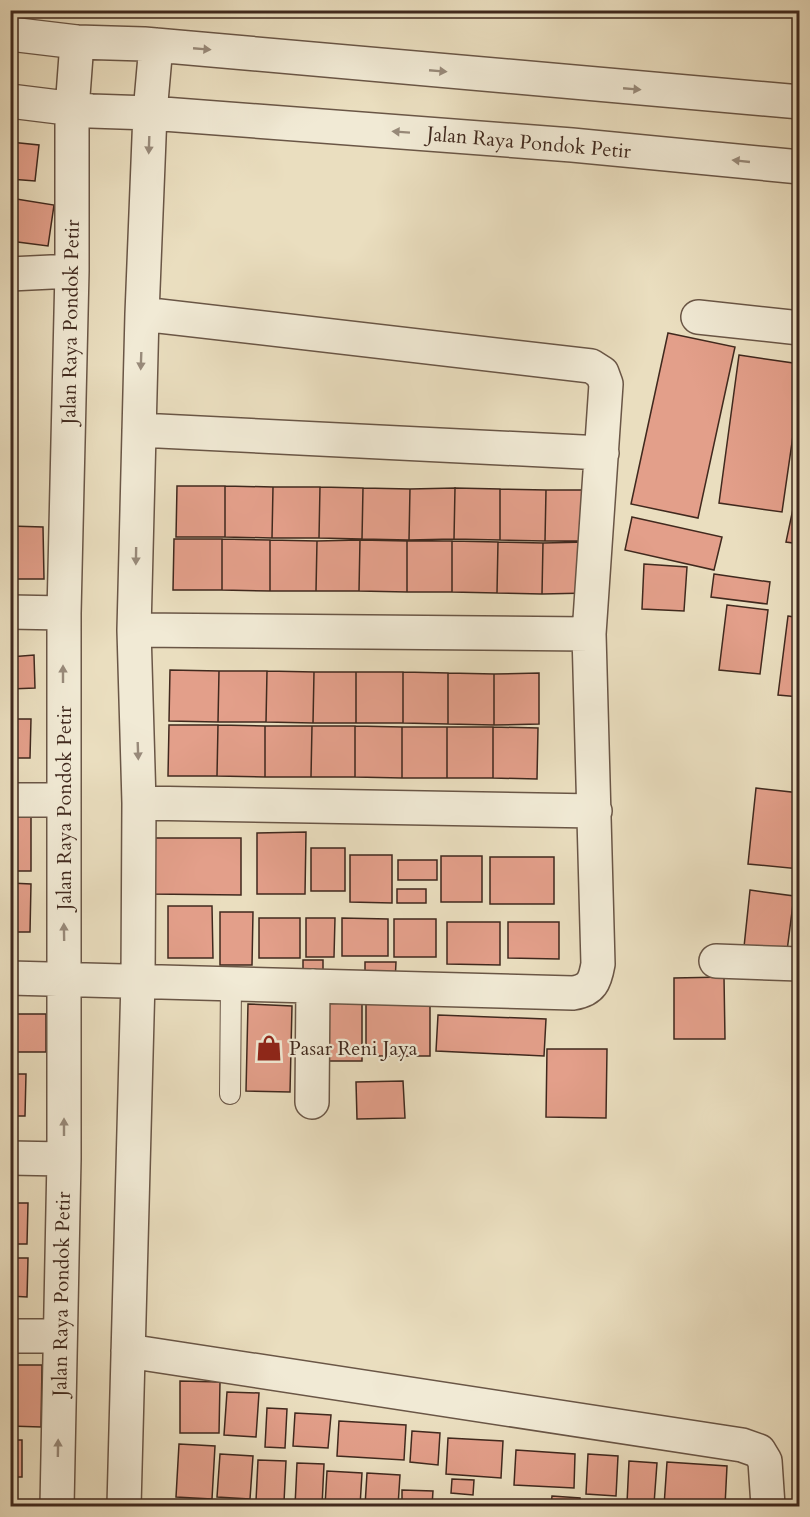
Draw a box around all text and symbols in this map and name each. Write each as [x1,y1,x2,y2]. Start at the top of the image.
one-way arrow [192,44,211,54]
one-way arrow [428,66,447,76]
one-way arrow [623,84,642,94]
street label: Jalan Raya Pondok Petir [423,120,633,165]
one-way arrow [391,127,410,137]
one-way arrow [144,136,153,155]
one-way arrow [732,157,751,166]
street label: Jalan Raya Pondok Petir [55,219,86,428]
one-way arrow [136,352,146,371]
one-way arrow [131,547,140,566]
one-way arrow [58,665,68,684]
street label: Jalan Raya Pondok Petir [51,705,78,913]
one-way arrow [133,741,142,760]
one-way arrow [59,923,69,942]
shop icon: Pasar Reni Jaya [254,1033,284,1063]
place label: Pasar Reni Jaya [289,1035,418,1062]
one-way arrow [59,1118,69,1137]
street label: Jalan Raya Pondok Petir [46,1191,77,1400]
one-way arrow [54,1439,63,1458]

